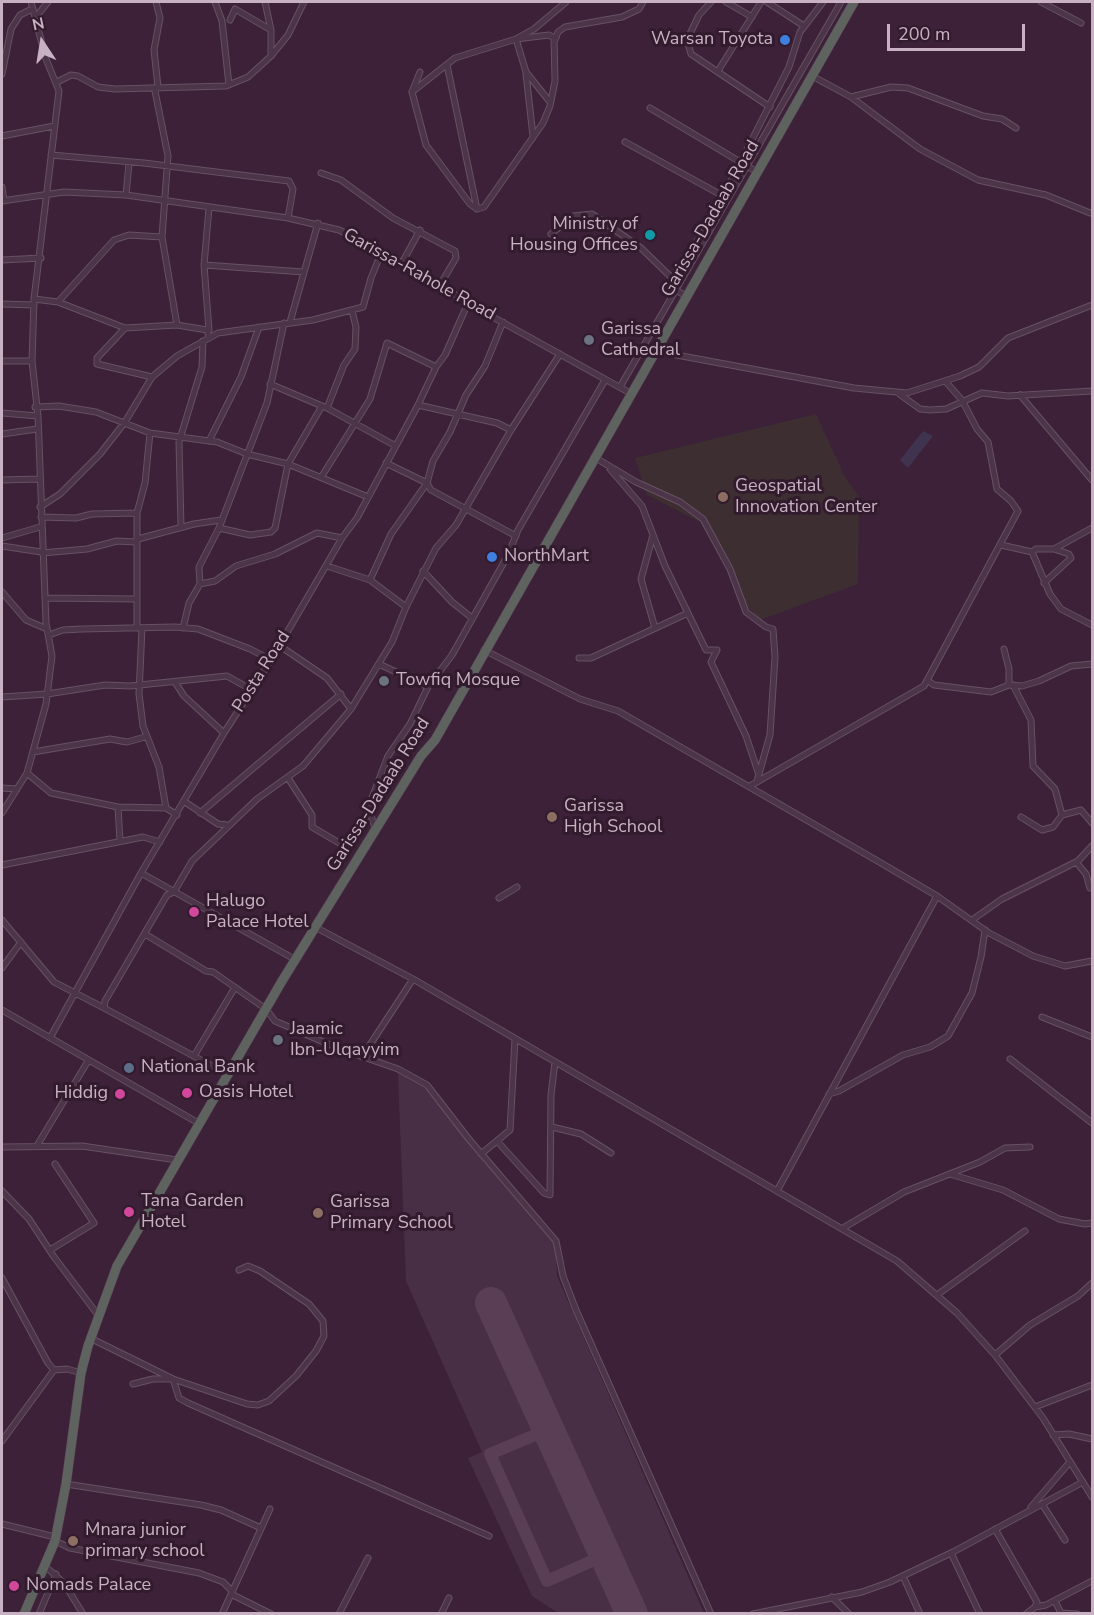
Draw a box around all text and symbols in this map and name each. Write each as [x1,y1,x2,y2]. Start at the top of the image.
north arrow [12,12,72,72]
text: N [30,12,46,36]
scale bar [890,12,1028,50]
text: 200 m [898,22,950,46]
place label: Warsan Toyota [651,29,773,51]
marker: Warsan Toyota [778,33,792,47]
street label: Garissa-Dadaab Road [657,137,765,301]
place label: Ministry of Housing Offices [510,214,638,256]
street label: Garissa-Rahole Road [339,224,499,326]
marker: Ministry of Housing Offices [643,228,657,242]
place label: Garissa Cathedral [601,319,680,362]
marker: Garissa Cathedral [582,333,596,347]
place label: Geospatial Innovation Center [735,476,877,518]
marker: Geospatial Innovation Center [716,490,730,504]
place label: NorthMart [504,546,589,568]
marker: NorthMart [485,550,499,564]
street label: Posta Road [228,627,296,717]
place label: Towfiq Mosque [396,670,520,692]
marker: Towfiq Mosque [377,674,391,688]
street label: Garissa-Dadaab Road [323,714,435,876]
place label: Garissa High School [564,796,662,838]
marker: Garissa High School [545,810,559,824]
place label: Halugo Palace Hotel [206,891,308,934]
marker: Halugo Palace Hotel [187,905,201,919]
place label: Jaamic Ibn-Ulqayyim [290,1019,400,1062]
marker: Jaamic Ibn-Ulqayyim [271,1033,285,1047]
place label: National Bank [141,1057,255,1079]
marker: National Bank [122,1061,136,1075]
place label: Oasis Hotel [199,1082,293,1104]
place label: Hiddig [54,1083,108,1105]
marker: Oasis Hotel [180,1086,194,1100]
marker: Hiddig [113,1087,127,1101]
place label: Tana Garden Hotel [141,1191,244,1234]
place label: Garissa Primary School [330,1192,453,1234]
marker: Tana Garden Hotel [122,1205,136,1219]
marker: Garissa Primary School [311,1206,325,1220]
place label: Mnara junior primary school [85,1520,204,1562]
marker: Mnara junior primary school [66,1534,80,1548]
place label: Nomads Palace [26,1575,151,1597]
marker: Nomads Palace [7,1579,21,1593]

